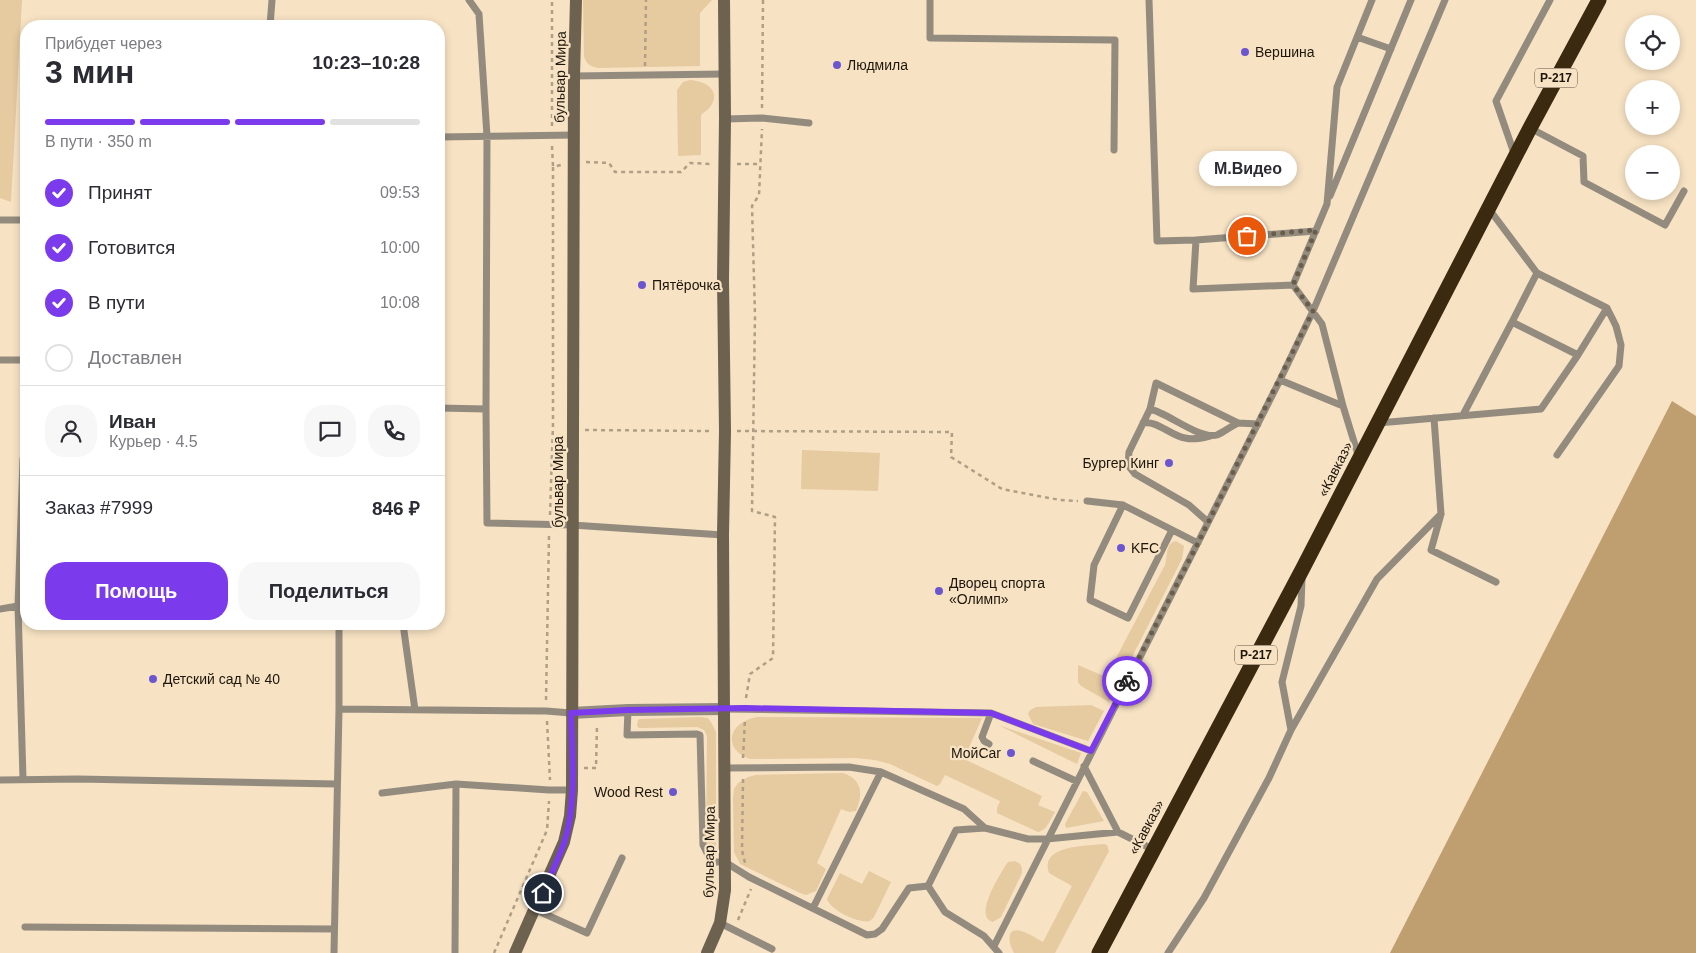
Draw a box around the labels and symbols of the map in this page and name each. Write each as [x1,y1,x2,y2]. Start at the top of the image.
street label: бульвар Мира [551,31,569,123]
place label: Вершина [1255,44,1315,60]
marker: Вершина [1239,46,1251,58]
place label: Людмила [847,57,908,73]
marker: Людмила [831,59,843,71]
road number: Р-217 [1535,68,1577,88]
callout: М.Видео [1198,151,1296,186]
pin [1226,215,1268,257]
place label: Пятёрочка [652,277,721,293]
marker: Пятёрочка [636,279,648,291]
street label: бульвар Мира [550,436,566,528]
street label: «Кавказ» [1314,439,1356,499]
place label: Бургер Кинг [1082,455,1159,471]
marker: Бургер Кинг [1163,457,1175,469]
place label: KFC [1131,540,1159,556]
marker: KFC [1115,542,1127,554]
place label: Дворец спорта «Олимп» [949,575,1045,607]
marker: Дворец спорта «Олимп» [933,585,945,597]
road number: Р-217 [1235,646,1277,664]
courier [1102,656,1152,706]
place label: Детский сад № 40 [163,671,280,687]
marker: Детский сад № 40 [147,673,159,685]
place label: МойCar [951,745,1001,761]
marker: МойCar [1005,747,1017,759]
place label: Wood Rest [594,784,663,800]
marker: Wood Rest [667,786,679,798]
street label: «Кавказ» [1125,797,1167,857]
street label: бульвар Мира [700,806,718,898]
pin [522,872,564,914]

